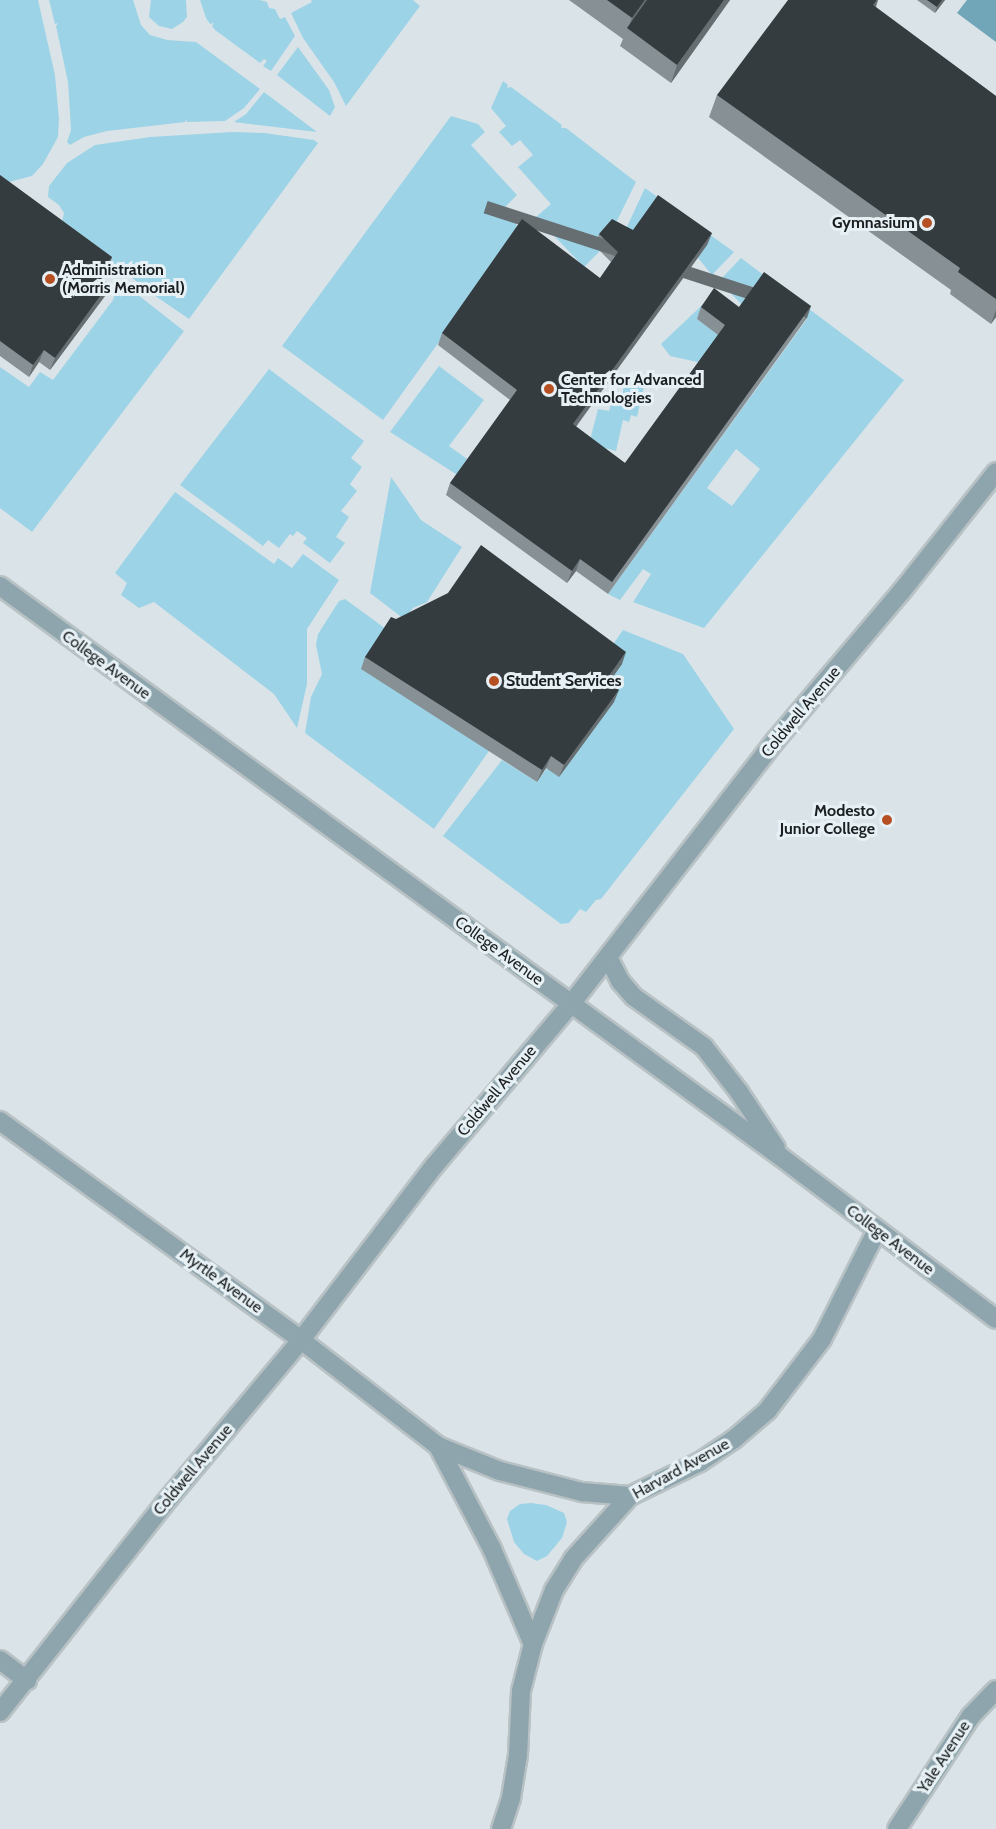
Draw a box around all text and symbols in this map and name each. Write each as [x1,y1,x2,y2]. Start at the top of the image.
place label: Gymnasium [832,213,915,233]
marker: Gymnasium [920,216,934,230]
place label: Administration (Morris Memorial) [62,260,185,298]
marker: Administration (Morris Memorial) [43,272,57,286]
place label: Center for Advanced Technologies [561,370,702,408]
marker: Center for Advanced Technologies [542,382,556,396]
street label: College Avenue [58,626,154,704]
street label: Coldwell Avenue [757,663,845,761]
place label: Student Services [506,671,621,691]
marker: Student Services [487,674,501,688]
place label: Modesto Junior College [780,801,875,839]
marker: Modesto Junior College [880,813,894,827]
street label: College Avenue [451,912,547,990]
street label: Coldwell Avenue [453,1042,541,1140]
street label: College Avenue [842,1201,938,1279]
street label: Myrtle Avenue [176,1245,266,1317]
street label: Coldwell Avenue [149,1421,237,1519]
street label: Harvard Avenue [629,1435,733,1503]
street label: Yale Avenue [914,1717,974,1797]

